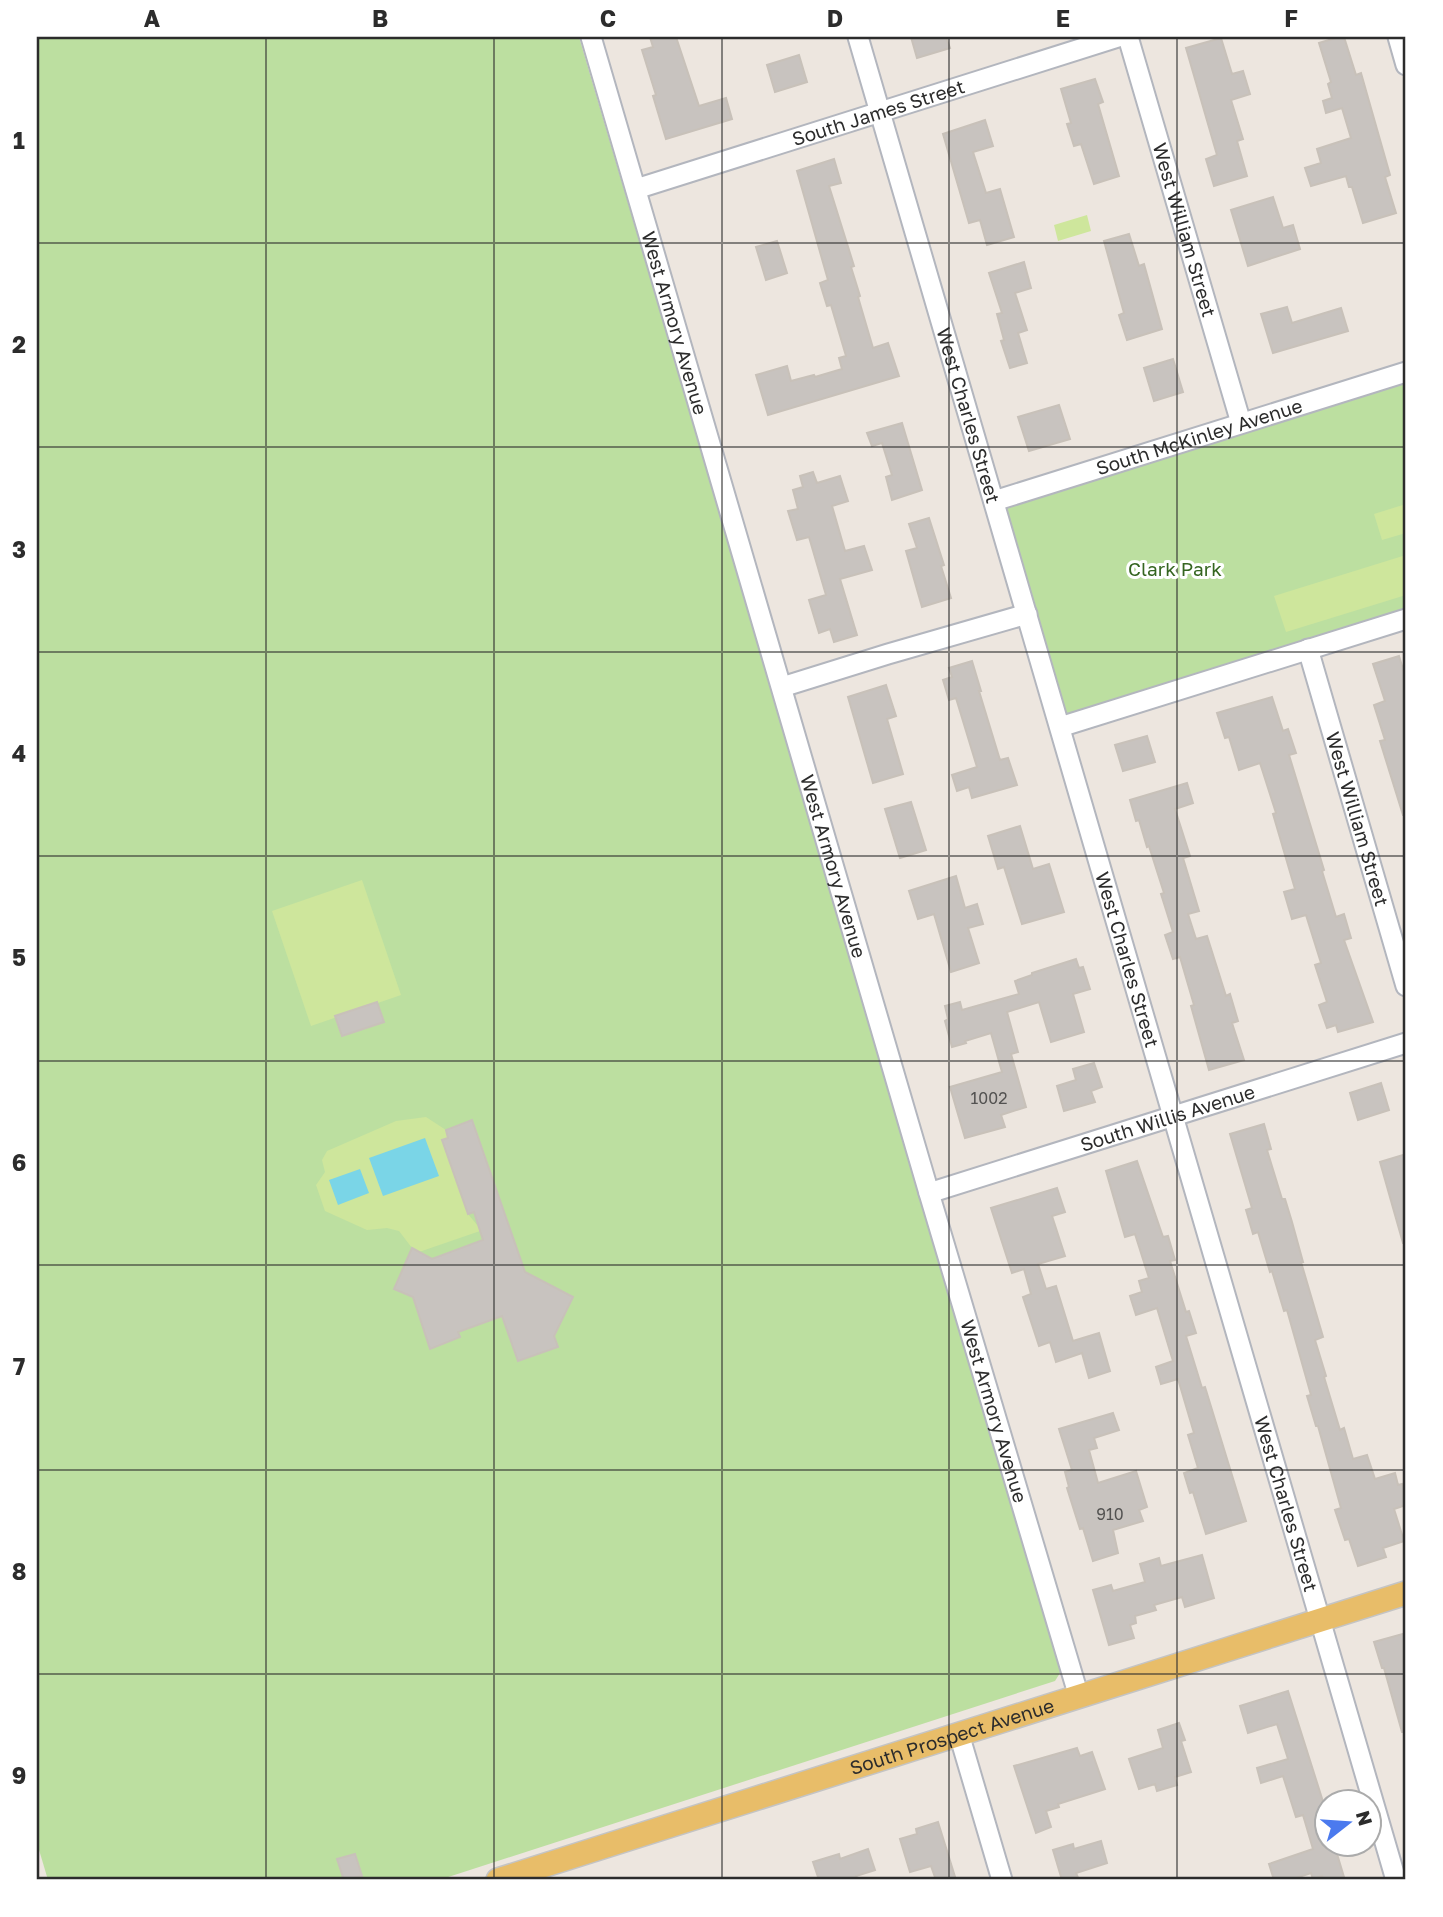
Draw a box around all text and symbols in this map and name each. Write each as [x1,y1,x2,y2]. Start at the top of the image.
text: A [144,4,161,32]
text: B [372,4,388,32]
text: C [600,4,616,32]
text: D [827,4,843,32]
text: E [1056,4,1070,32]
text: F [1284,4,1298,32]
street label: South James Street [789,74,967,150]
text: 1 [13,126,25,154]
street label: West William Street [1149,140,1221,319]
street label: West Armory Avenue [637,229,713,417]
street label: West Charles Street [932,325,1005,506]
text: 2 [12,330,26,358]
street label: South McKinley Avenue [1093,393,1305,479]
text: 3 [12,535,26,563]
park label: Clark Park [1128,557,1222,580]
street label: West William Street [1322,729,1394,909]
text: 4 [12,739,26,767]
street label: West Armory Avenue [796,772,872,960]
street label: West Charles Street [1091,869,1164,1050]
text: 5 [12,943,26,971]
street label: South Willis Avenue [1077,1079,1257,1156]
house number: 1002 [971,1088,1007,1108]
text: 6 [12,1148,26,1176]
street label: West Armory Avenue [956,1317,1033,1505]
text: 7 [13,1352,25,1380]
street label: West Charles Street [1250,1413,1323,1594]
house number: 910 [1096,1504,1124,1524]
text: 8 [12,1557,26,1585]
street label: South Prospect Avenue [847,1693,1057,1779]
text: 9 [12,1761,26,1789]
north arrow [1314,1787,1384,1857]
text: N [1352,1808,1378,1828]

